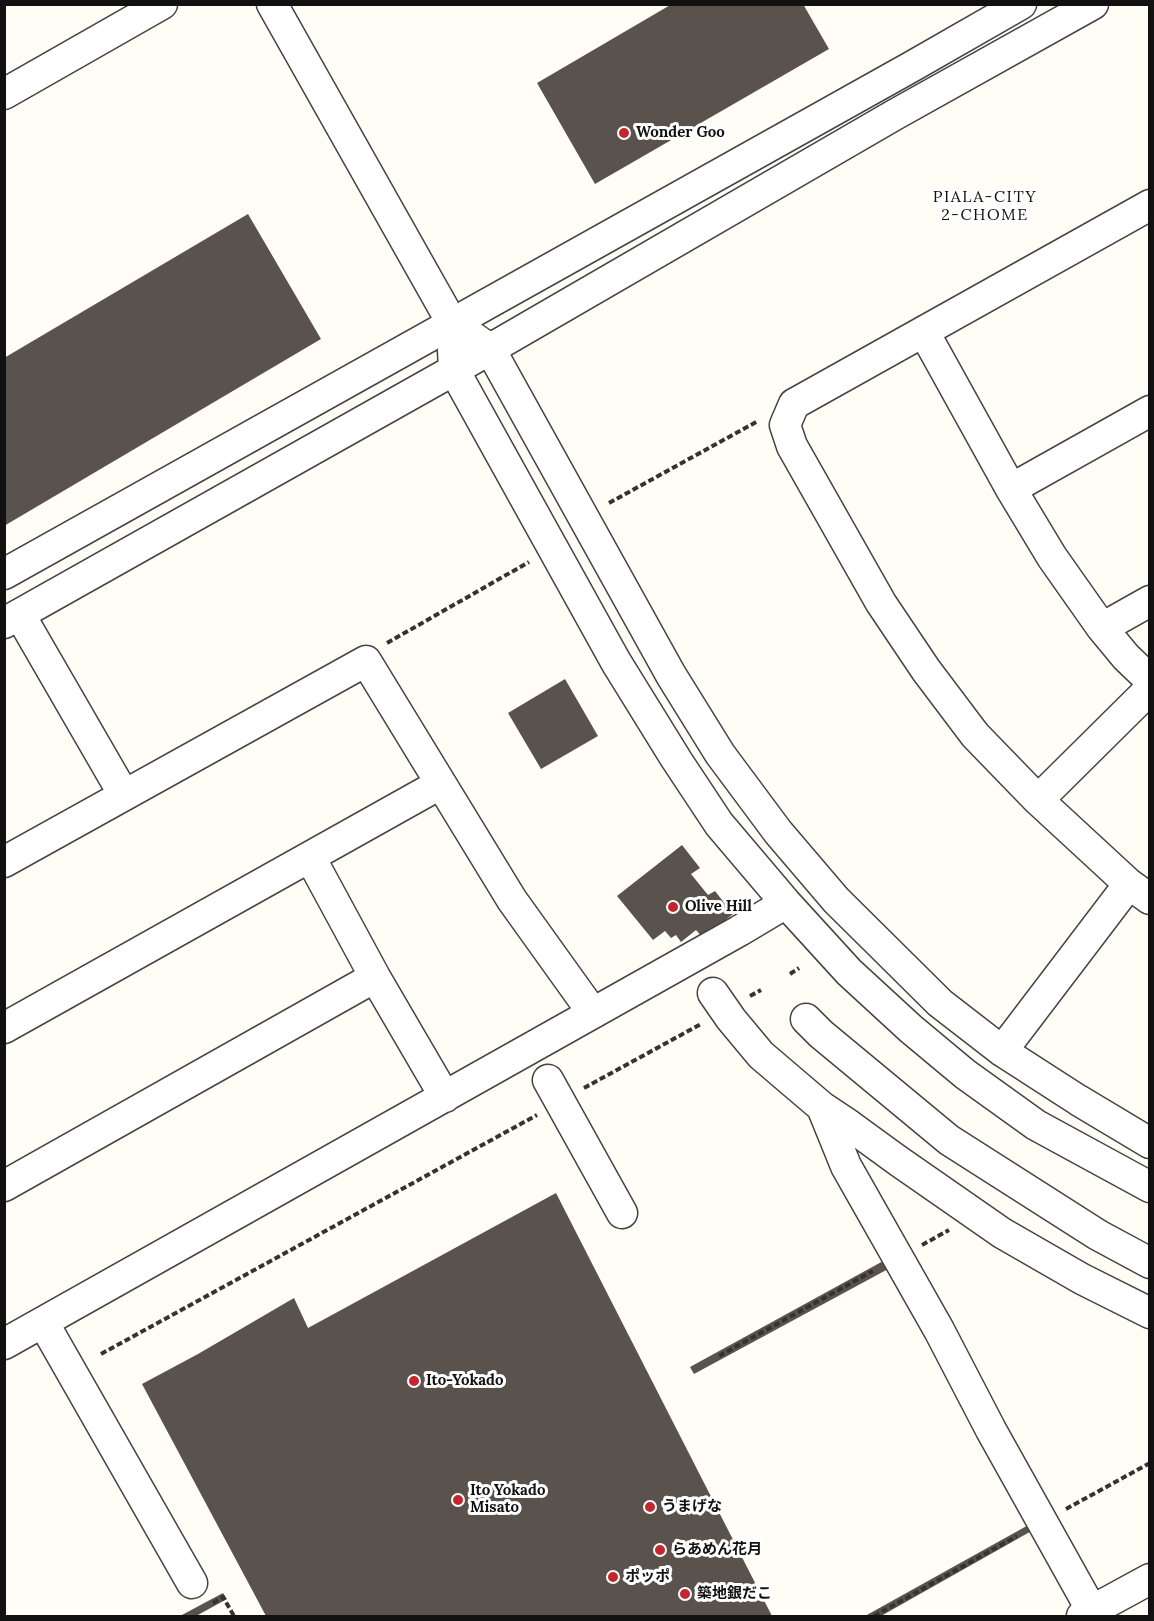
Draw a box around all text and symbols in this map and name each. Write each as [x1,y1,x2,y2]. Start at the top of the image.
place label: Wonder Goo [636,124,725,142]
marker: Wonder Goo [617,126,631,140]
district label: PIALA-CITY 2-CHOME [933,187,1037,225]
place label: Olive Hill [685,898,752,916]
marker: Olive Hill [666,900,680,914]
place label: Ito-Yokado [426,1372,504,1390]
marker: Ito-Yokado [407,1374,421,1388]
place label: Ito Yokado Misato [470,1482,545,1517]
marker: Ito Yokado Misato [451,1493,465,1507]
place label: うまげな [662,1498,722,1516]
marker: うまげな [643,1500,657,1514]
place label: らあめん花月 [672,1541,762,1559]
marker: らあめん花月 [653,1543,667,1557]
place label: ポッポ [625,1568,670,1586]
marker: ポッポ [606,1570,620,1584]
place label: 築地銀だこ [697,1585,772,1603]
marker: 築地銀だこ [678,1587,692,1601]

